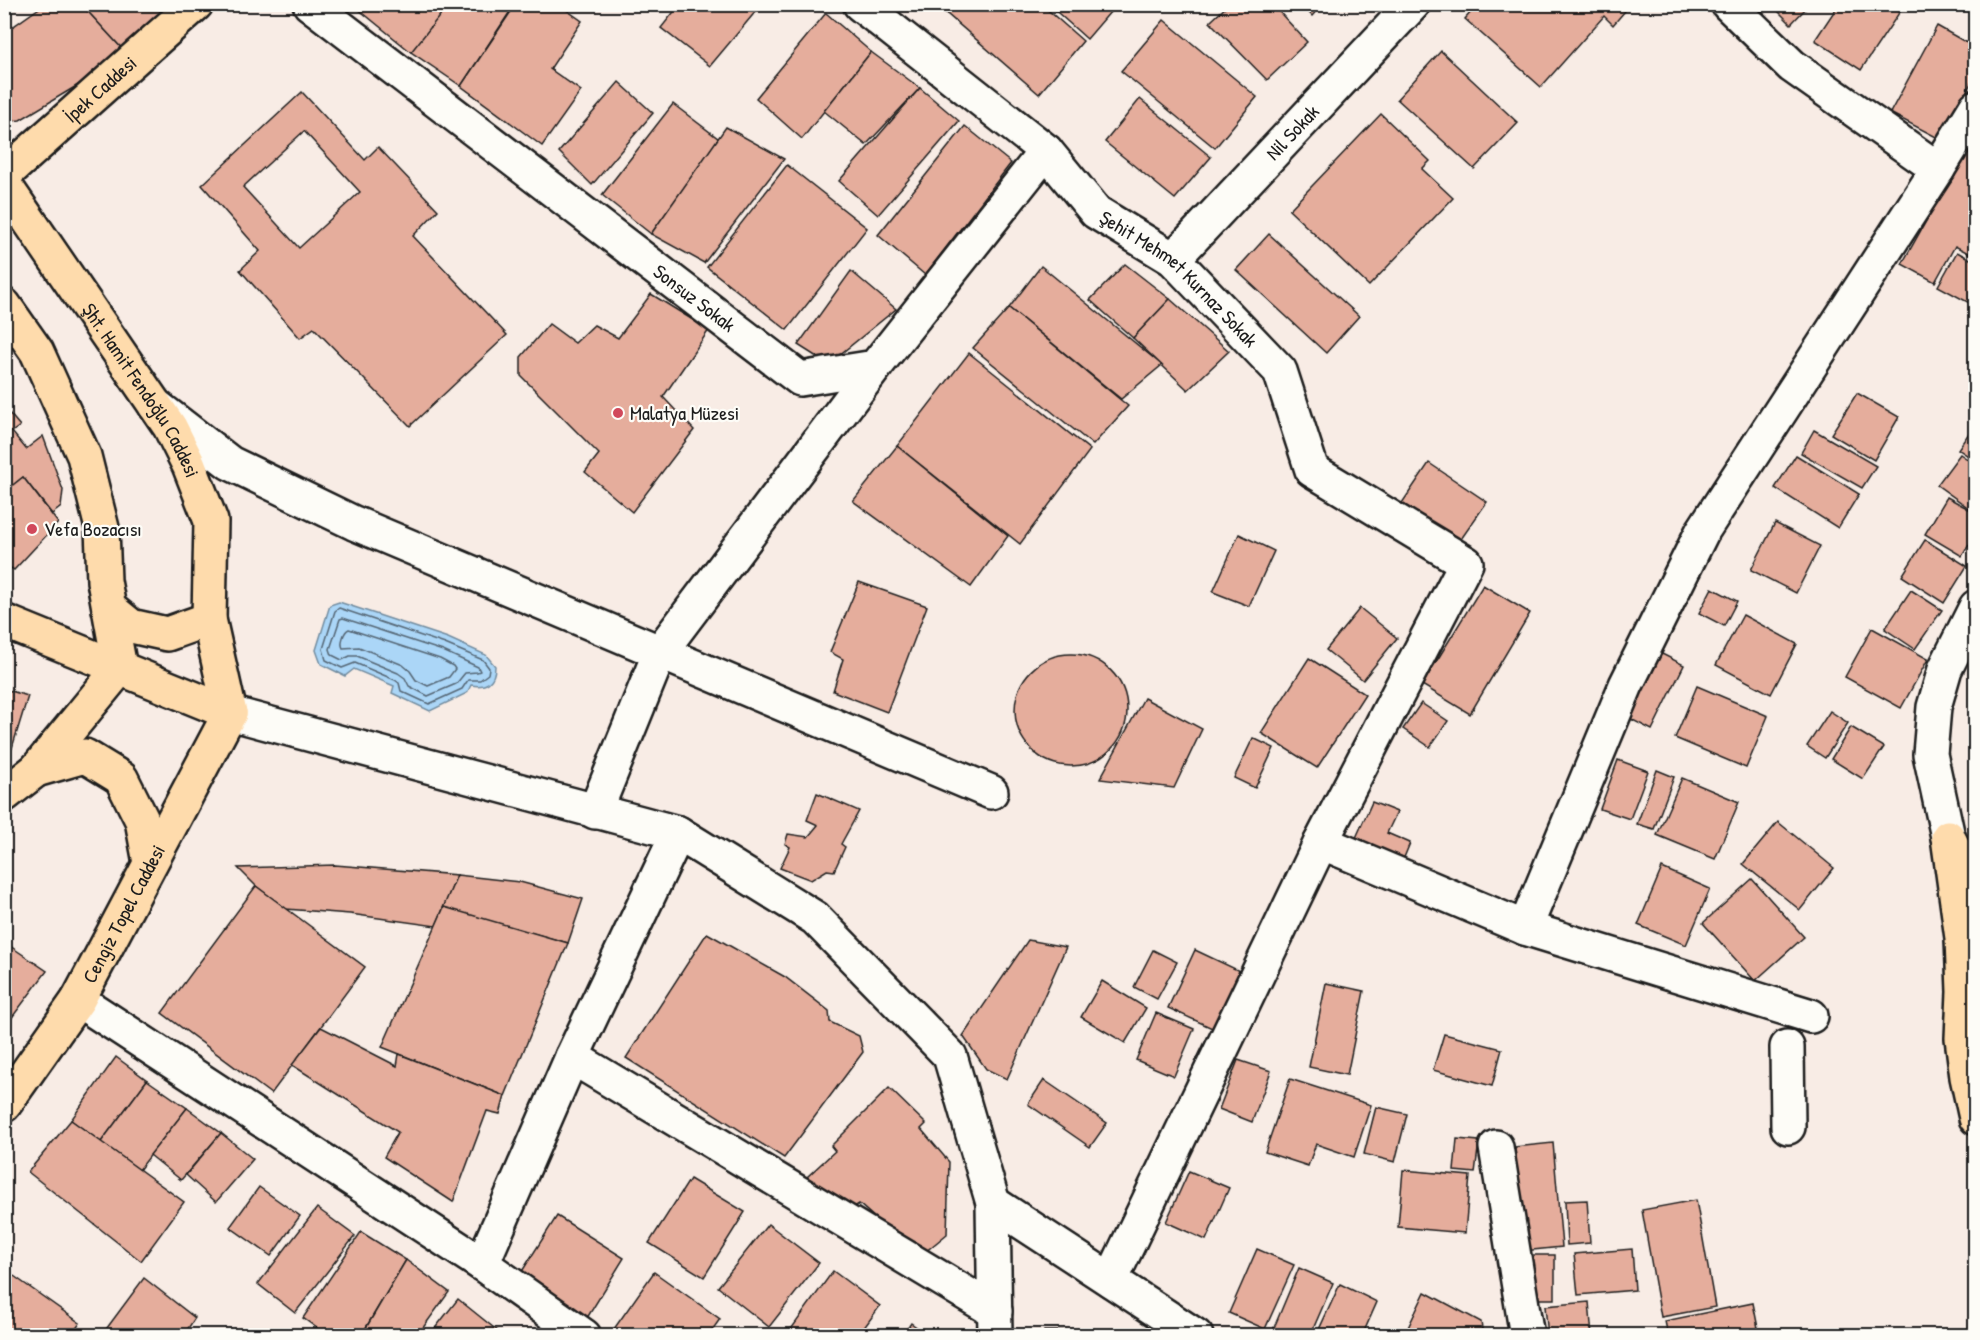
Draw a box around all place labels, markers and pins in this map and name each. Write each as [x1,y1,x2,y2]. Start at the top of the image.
place label: Malatya Müzesi [630,399,739,426]
marker: Malatya Müzesi [611,406,625,420]
place label: Vefa Bozacısı [44,515,142,542]
marker: Vefa Bozacısı [25,522,39,536]

